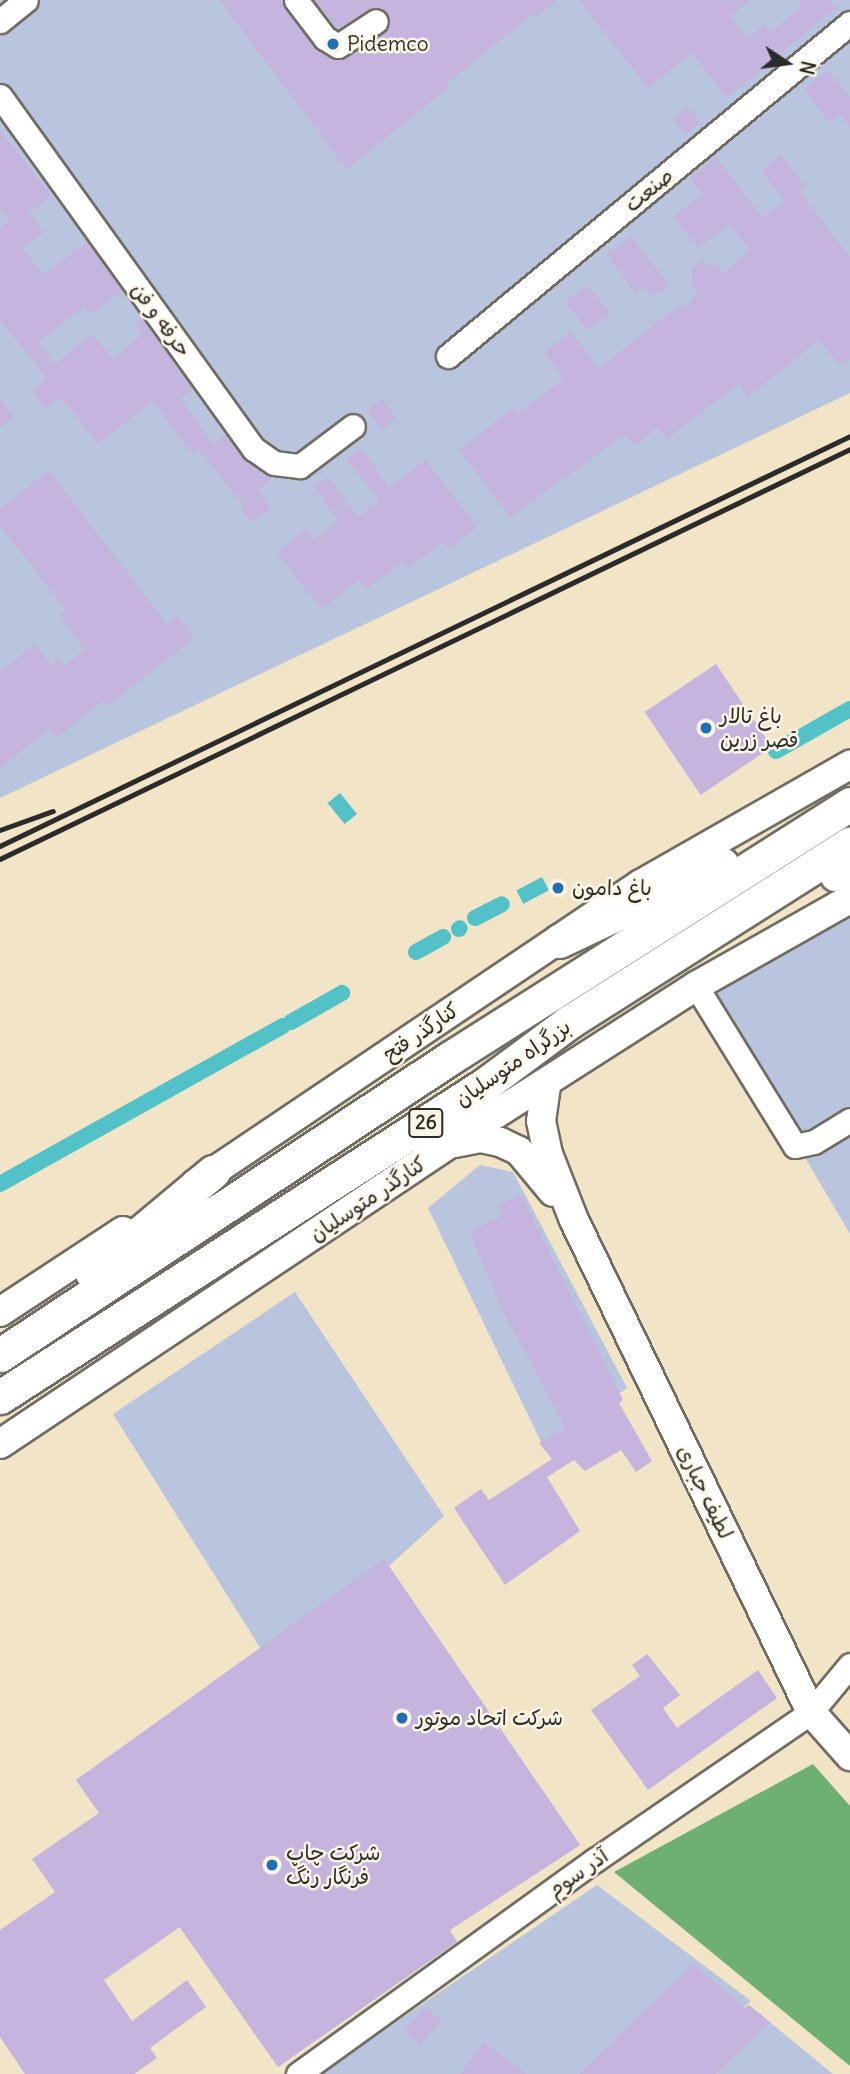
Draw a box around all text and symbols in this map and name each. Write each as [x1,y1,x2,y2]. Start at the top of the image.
north arrow [752,28,822,98]
place label: Pidemco [347,31,429,57]
marker: Pidemco [325,36,341,52]
text: N [794,59,821,77]
street label: صنعت [620,163,678,217]
street label: حرفه و فن [126,278,196,362]
place label: باغ تالار قصر زرین [720,703,798,753]
marker: باغ تالار قصر زرین [698,720,714,736]
place label: باغ دامون [572,875,652,901]
marker: باغ دامون [550,880,566,896]
street label: کنارگذر فتح [378,997,464,1067]
street label: بزرگراه متوسلیان [450,1014,576,1112]
road number: 26 [407,1107,445,1138]
street label: کنارگذر متوسلیان [305,1151,431,1247]
street label: لطیف جباری [672,1441,738,1543]
place label: شرکت اتحاد موتور [416,1705,563,1731]
marker: شرکت اتحاد موتور [394,1710,410,1726]
place label: شرکت چاپ فرنگار رنگ [286,1840,381,1890]
street label: آذر سوم [543,1843,613,1903]
marker: شرکت چاپ فرنگار رنگ [264,1857,280,1873]

